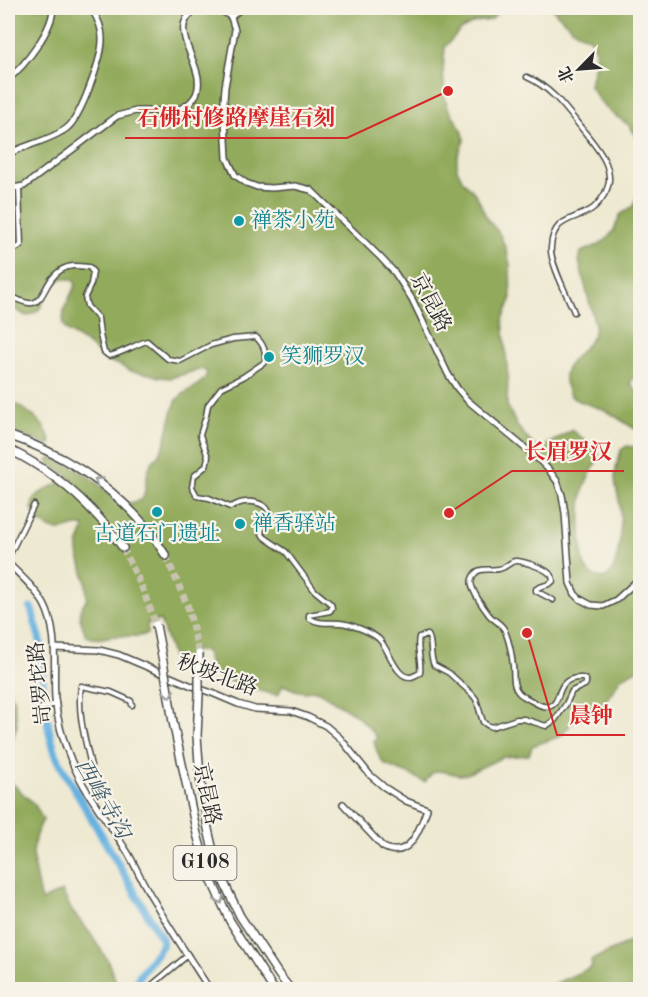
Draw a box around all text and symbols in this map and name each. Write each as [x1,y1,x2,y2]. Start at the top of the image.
north arrow [549,39,609,99]
text: 北 [555,64,578,86]
callout: 石佛村修路摩崖石刻 [125,98,347,138]
text: 石佛村修路摩崖石刻 [137,105,335,130]
place label: 禅茶小苑 [251,209,335,232]
marker: 禅茶小苑 [232,214,246,228]
street label: 京昆路 [406,269,456,336]
place label: 笑狮罗汉 [281,345,365,368]
marker: 笑狮罗汉 [262,350,276,364]
callout: 长眉罗汉 [512,431,624,471]
text: 长眉罗汉 [524,440,612,464]
one-way arrow [93,477,104,488]
marker: 古道石门遗址 [150,505,164,519]
place label: 禅香驿站 [252,512,336,535]
marker: 禅香驿站 [233,517,247,531]
place label: 古道石门遗址 [94,522,220,545]
street label: 岢罗坨路 [24,640,56,726]
street label: 秋坡北路 [174,650,261,700]
one-way arrow [162,690,174,699]
callout: 晨钟 [557,695,625,735]
text: 晨钟 [569,704,613,728]
water label: 西峰寺沟 [70,754,137,845]
street label: 京昆路 [189,761,225,827]
road number: G108 [174,846,236,880]
one-way arrow [213,894,225,905]

